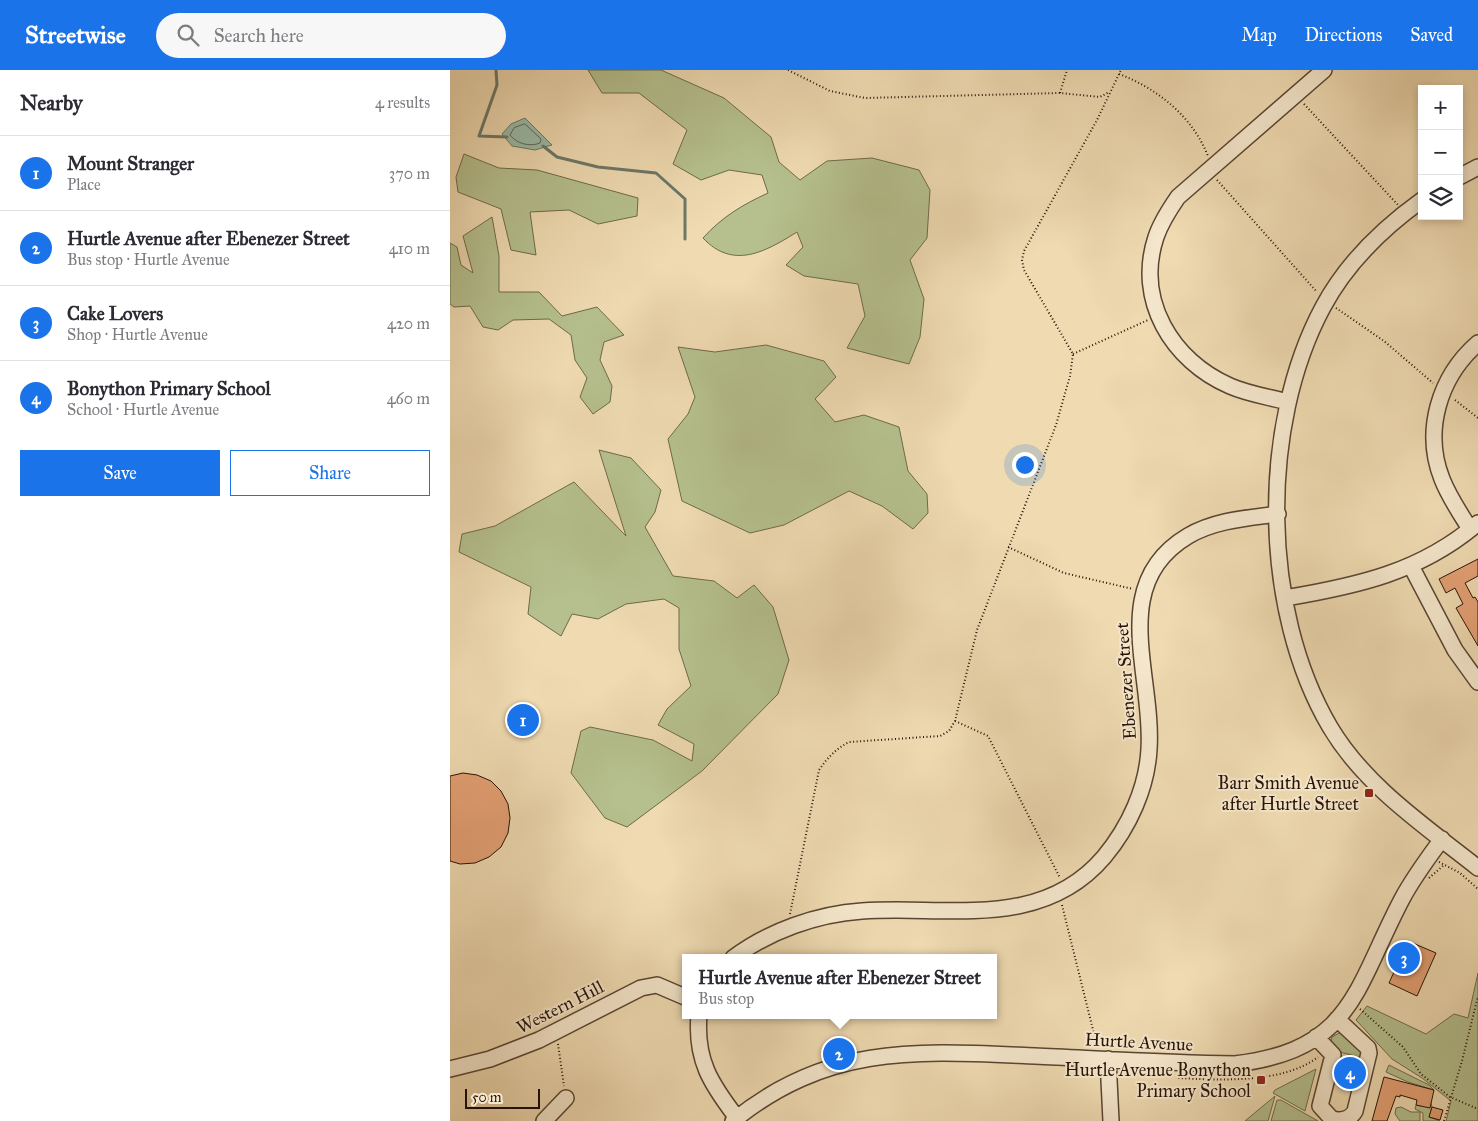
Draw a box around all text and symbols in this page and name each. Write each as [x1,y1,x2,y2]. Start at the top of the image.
search box [156,13,506,58]
text: Streetwise [25,20,126,50]
icon: search [174,21,202,49]
text: Search here [214,24,304,47]
text: Map [1241,24,1277,46]
text: Directions [1305,24,1382,46]
text: Saved [1410,24,1453,46]
map controls [1418,85,1463,220]
button: + [1418,85,1463,130]
text: Nearby [20,90,83,116]
text: 4 results [375,93,430,112]
button: − [1418,130,1463,175]
text: Mount Stranger [67,152,194,175]
text: 1 [33,164,39,183]
text: 370 m [389,164,430,183]
text: Place [67,175,101,194]
button: layers [1418,175,1463,220]
text: Hurtle Avenue after Ebenezer Street [67,227,350,250]
text: 2 [32,239,40,258]
text: 410 m [389,239,430,258]
text: Bus stop · Hurtle Avenue [67,250,230,269]
text: Cake Lovers [67,302,163,325]
text: 3 [33,314,39,333]
text: 420 m [387,314,430,333]
text: Shop · Hurtle Avenue [67,325,208,344]
text: Bonython Primary School [67,377,271,400]
text: 4 [32,389,40,408]
text: 460 m [387,389,430,408]
text: School · Hurtle Avenue [67,400,219,419]
button: Save [20,450,220,496]
button: Share [230,450,430,496]
your location [1012,452,1038,478]
street label: Ebenezer Street [1111,621,1141,740]
pin: 1 [507,701,539,739]
place label: Barr Smith Avenue after Hurtle Street [1217,772,1360,815]
marker: Barr Smith Avenue after Hurtle Street [1363,787,1375,799]
pin: 3 [1388,939,1420,977]
popup [682,954,997,1019]
text: Hurtle Avenue after Ebenezer Street [698,966,981,989]
street label: Western Hill [513,976,607,1038]
text: Bus stop [698,989,754,1008]
street label: Hurtle Avenue [1084,1028,1194,1056]
pin: 2 [823,1035,855,1073]
pin: 4 [1334,1054,1366,1092]
place label: Hurtle Avenue Bonython Primary School [1065,1059,1251,1102]
marker: Hurtle Avenue Bonython Primary School [1255,1074,1267,1086]
scale bar [465,1086,540,1109]
text: 50 m [472,1089,501,1106]

